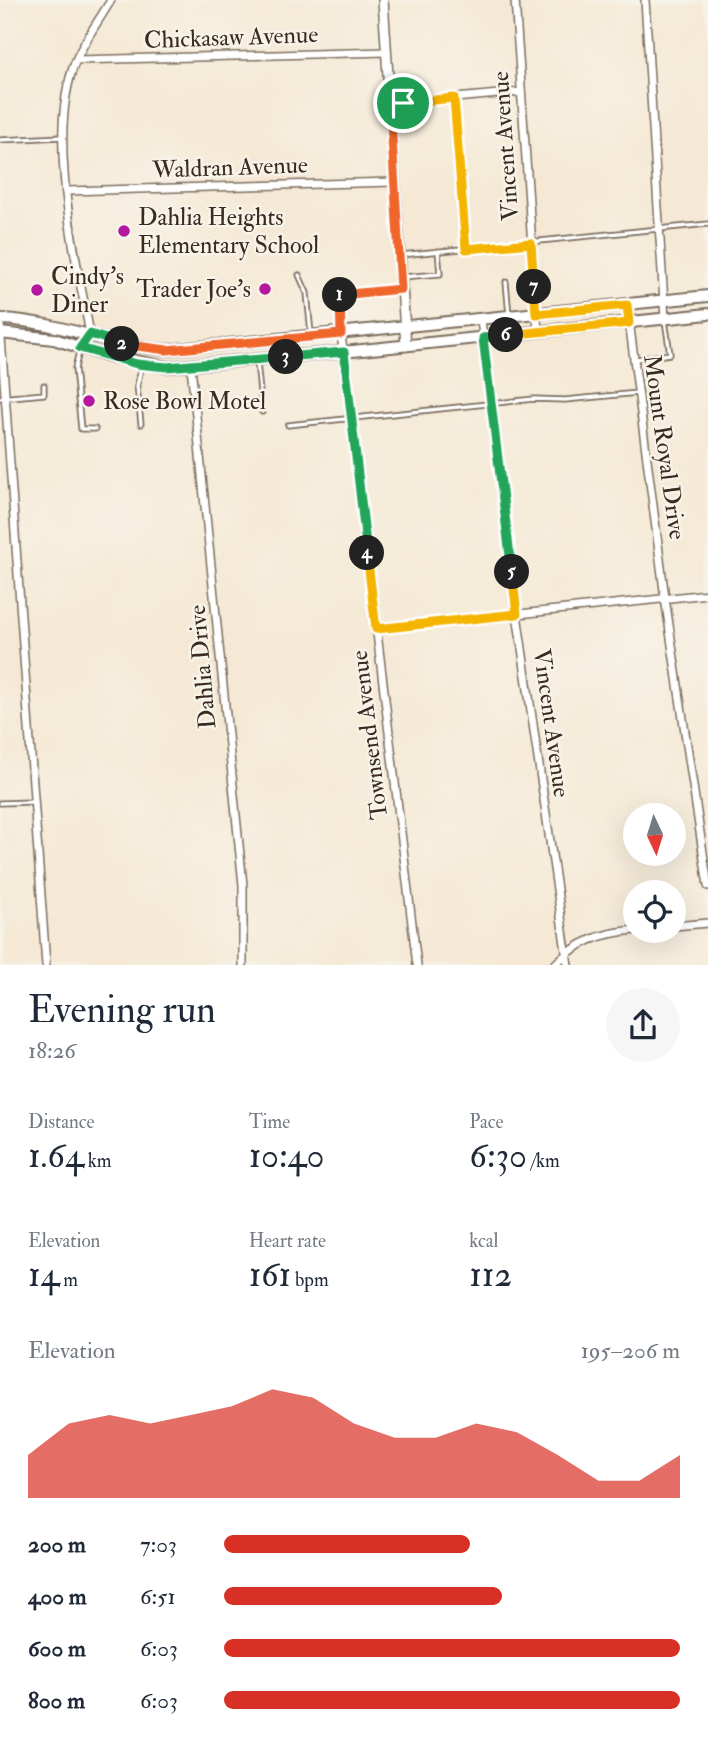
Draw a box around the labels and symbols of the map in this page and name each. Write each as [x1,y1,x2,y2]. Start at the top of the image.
street label: Chickasaw Avenue [143,19,319,56]
street label: Vincent Avenue [485,70,526,222]
pin [373,73,433,133]
street label: Waldran Avenue [151,149,308,186]
place label: Dahlia Heights Elementary School [138,202,319,261]
marker: Dahlia Heights Elementary School [116,223,132,239]
place label: Cindy's Diner [51,261,124,320]
pin: 7 [516,270,552,304]
place label: Trader Joe's [136,274,251,305]
pin: 1 [322,278,358,312]
marker: Trader Joe's [257,281,273,297]
marker: Cindy's Diner [29,282,45,298]
pin: 6 [489,318,524,352]
pin: 2 [104,326,140,362]
pin: 3 [268,340,304,374]
street label: Mount Royal Drive [636,352,693,542]
place label: Rose Bowl Motel [103,386,266,417]
marker: Rose Bowl Motel [81,393,97,409]
pin: 4 [350,536,384,570]
pin: 5 [494,554,530,590]
street label: Dahlia Drive [182,604,223,730]
street label: Vincent Avenue [526,647,577,799]
street label: Townsend Avenue [344,649,395,821]
north arrow [623,803,686,866]

